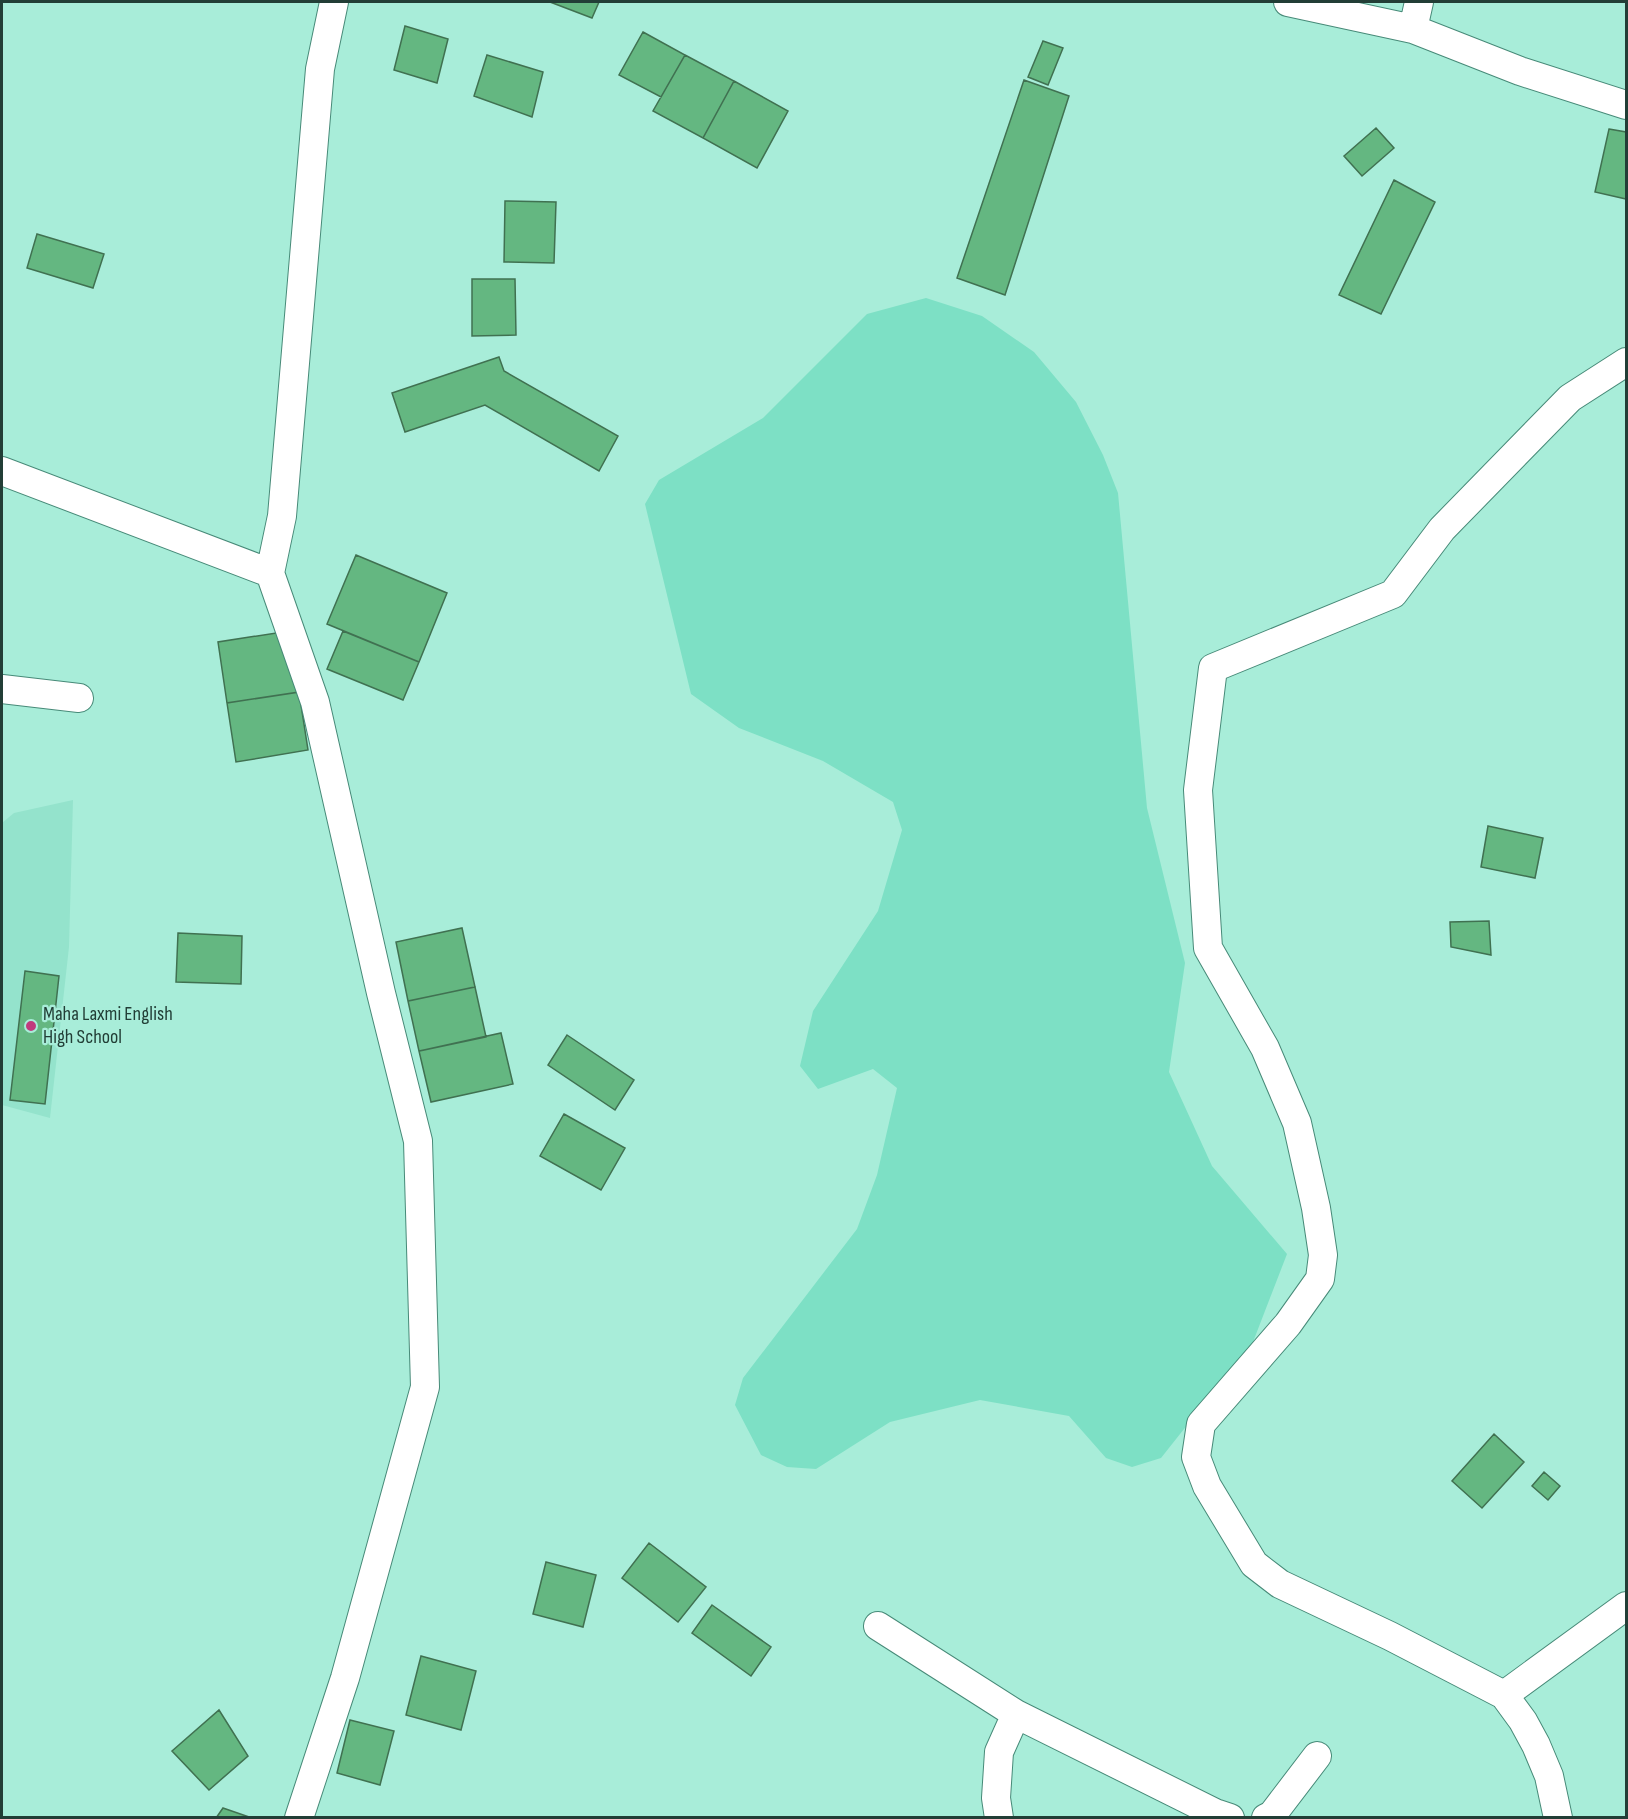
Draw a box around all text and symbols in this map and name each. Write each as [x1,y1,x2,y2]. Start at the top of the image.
place label: Maha Laxmi English High School [43,1002,173,1049]
marker: Maha Laxmi English High School [24,1019,38,1033]

